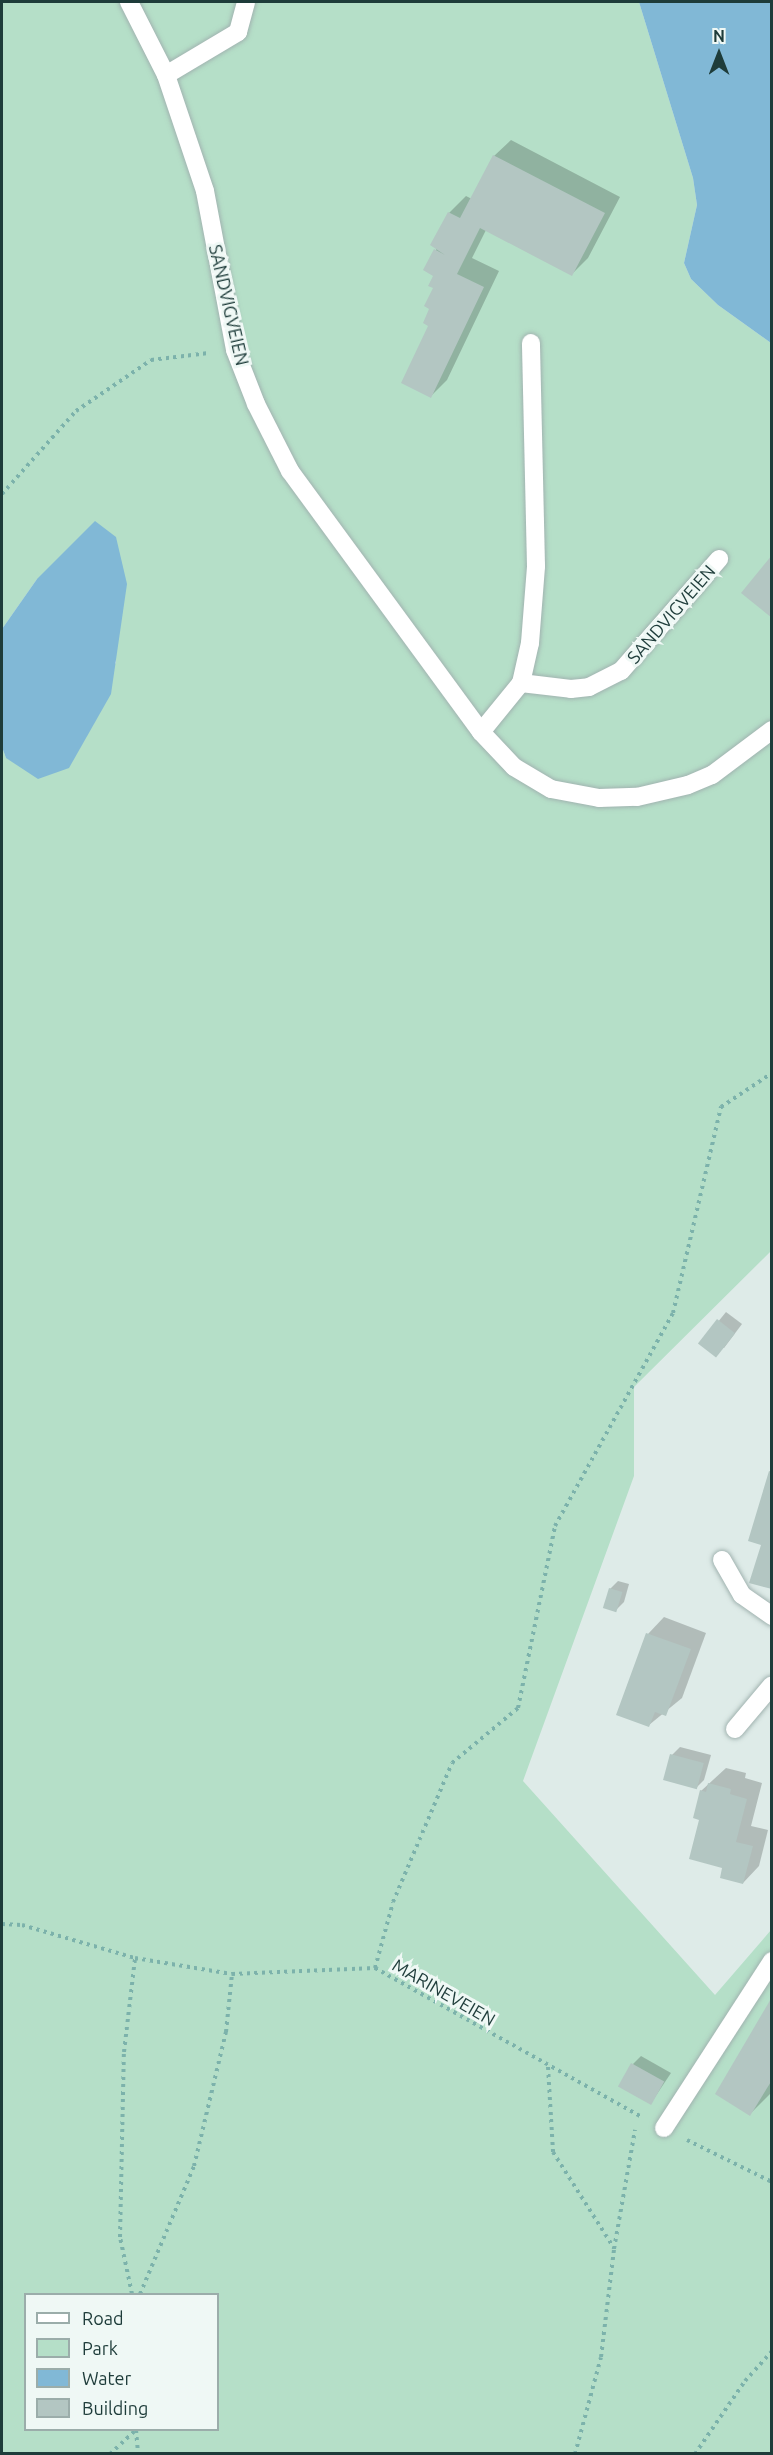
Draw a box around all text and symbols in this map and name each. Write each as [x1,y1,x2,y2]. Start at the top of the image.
north arrow [689,24,749,84]
text: N [713,27,725,45]
street label: SANDVIGVEIEN [205,242,253,368]
street label: SANDVIGVEIEN [622,560,720,668]
street label: MARINEVEIEN [389,1954,499,2030]
legend [24,2293,219,2431]
text: Road [82,2308,124,2328]
text: Park [82,2338,118,2358]
text: Water [82,2368,131,2388]
text: Building [82,2398,148,2418]

